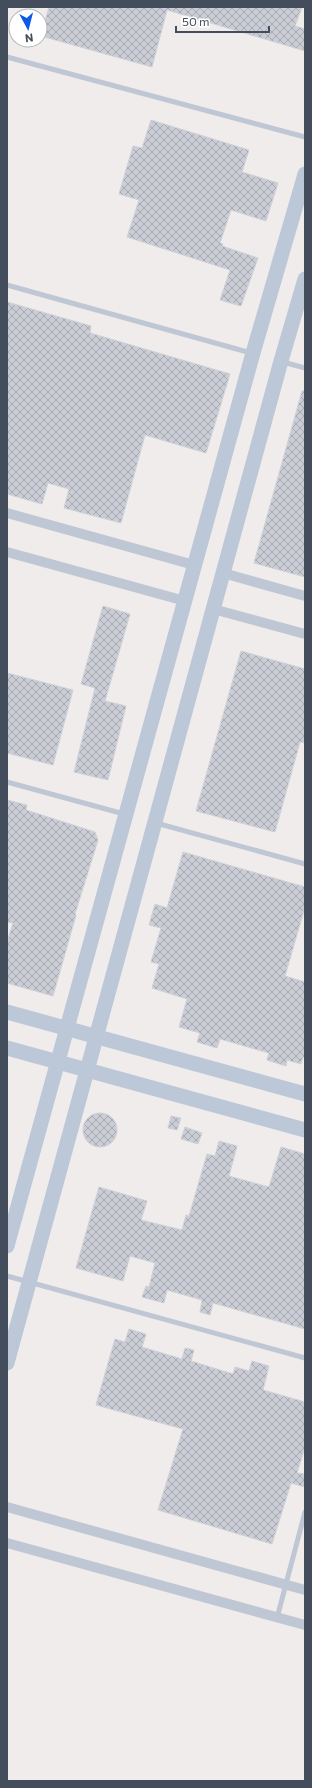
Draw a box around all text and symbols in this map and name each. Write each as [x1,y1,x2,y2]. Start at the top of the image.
north arrow [8,8,48,48]
scale bar [176,8,269,34]
text: 50 m [182,14,210,28]
text: N [24,31,34,45]

